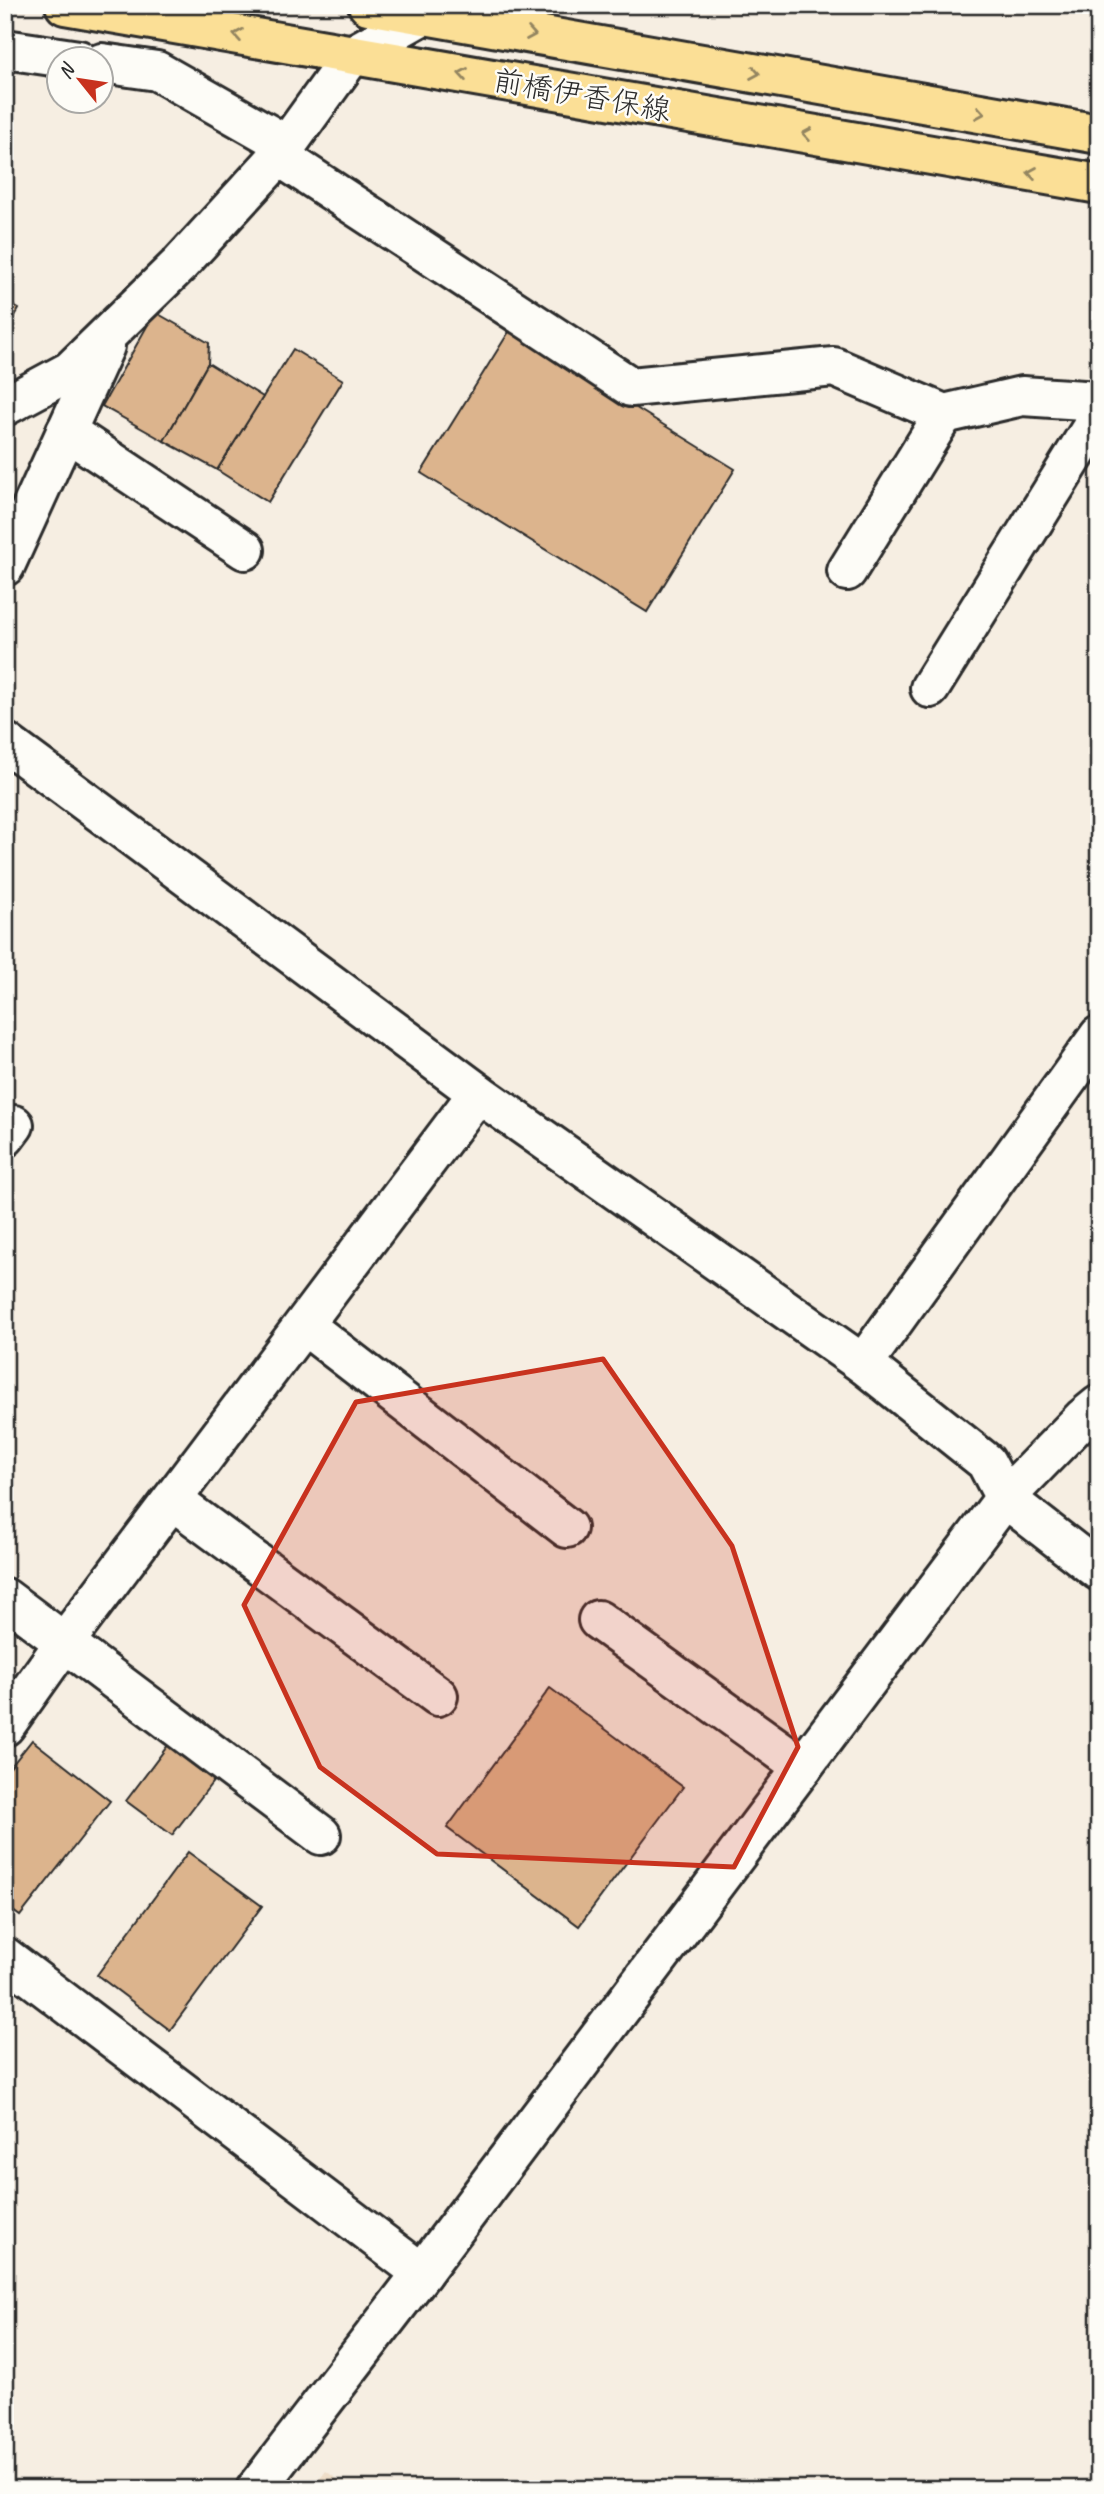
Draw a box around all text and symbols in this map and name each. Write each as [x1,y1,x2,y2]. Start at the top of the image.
one-way arrow [525,26,537,41]
one-way arrow [232,28,244,43]
north arrow [46,46,116,116]
text: N [53,58,81,83]
street label: 前橋伊香保線 [490,61,674,129]
one-way arrow [750,65,761,80]
one-way arrow [457,67,468,82]
one-way arrow [973,104,985,119]
one-way arrow [801,127,813,142]
one-way arrow [1026,166,1037,181]

